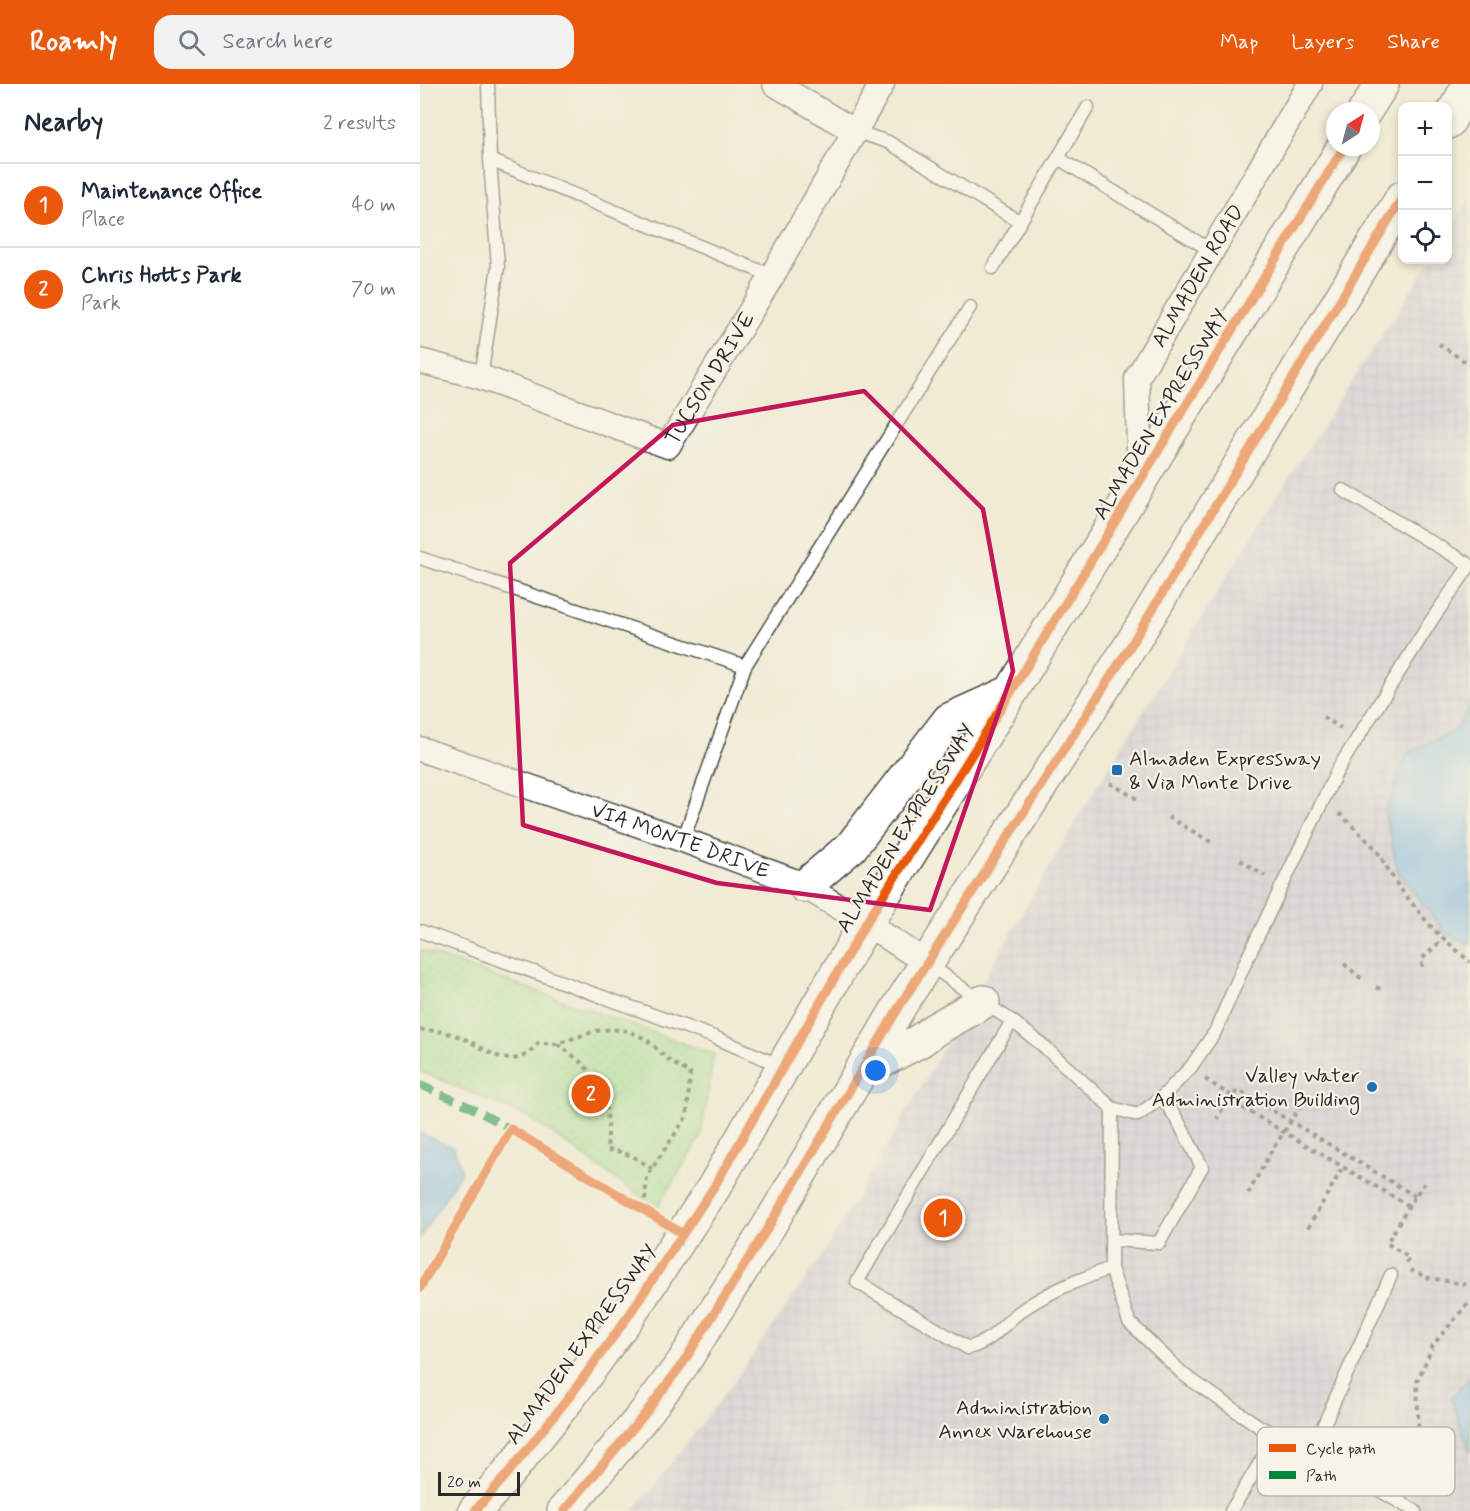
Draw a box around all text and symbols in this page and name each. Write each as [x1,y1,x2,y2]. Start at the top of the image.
search box [154,15,574,69]
text: Roamly [30,24,118,61]
icon: search [175,26,208,59]
text: Search here [223,28,333,56]
text: Map [1220,28,1258,56]
text: Layers [1291,28,1354,56]
text: Share [1387,28,1440,56]
north arrow [1326,102,1380,156]
map controls [1398,102,1452,264]
button: + [1398,102,1452,156]
text: Nearby [24,106,103,140]
text: 2 results [323,110,396,137]
button: − [1398,156,1452,210]
text: Maintenance Office [81,178,262,206]
text: 1 [39,192,48,219]
text: 40 m [352,192,396,219]
street label: ALMADEN ROAD [1145,199,1251,353]
text: Place [81,206,125,233]
button: locate [1398,210,1452,264]
text: Chris Hotts Park [81,262,242,290]
text: 2 [39,276,48,303]
text: 70 m [351,276,396,303]
text: Park [81,290,121,317]
street label: ALMADEN EXPRESSWAY [1087,304,1235,525]
street label: TUCSON DRIVE [659,307,762,450]
street label: ALMADEN EXPRESSWAY [830,719,982,938]
place label: Almaden Expressway & Via Monte Drive [1129,745,1321,797]
marker: Almaden Expressway & Via Monte Drive [1110,763,1124,777]
street label: VIA MONTE DRIVE [587,796,773,886]
your location [861,1056,890,1085]
place label: Valley Water Administration Building [1152,1062,1360,1115]
pin: 2 [572,1072,610,1116]
marker: Valley Water Administration Building [1365,1080,1379,1094]
pin: 1 [924,1196,962,1240]
street label: ALMADEN EXPRESSWAY [500,1239,664,1450]
place label: Administration Annex Warehouse [938,1394,1092,1446]
marker: Administration Annex Warehouse [1097,1412,1111,1426]
legend [1257,1427,1455,1496]
text: Cycle path [1306,1439,1376,1460]
text: Path [1306,1466,1337,1487]
scale bar [438,1469,520,1496]
text: 20 m [447,1472,481,1493]

